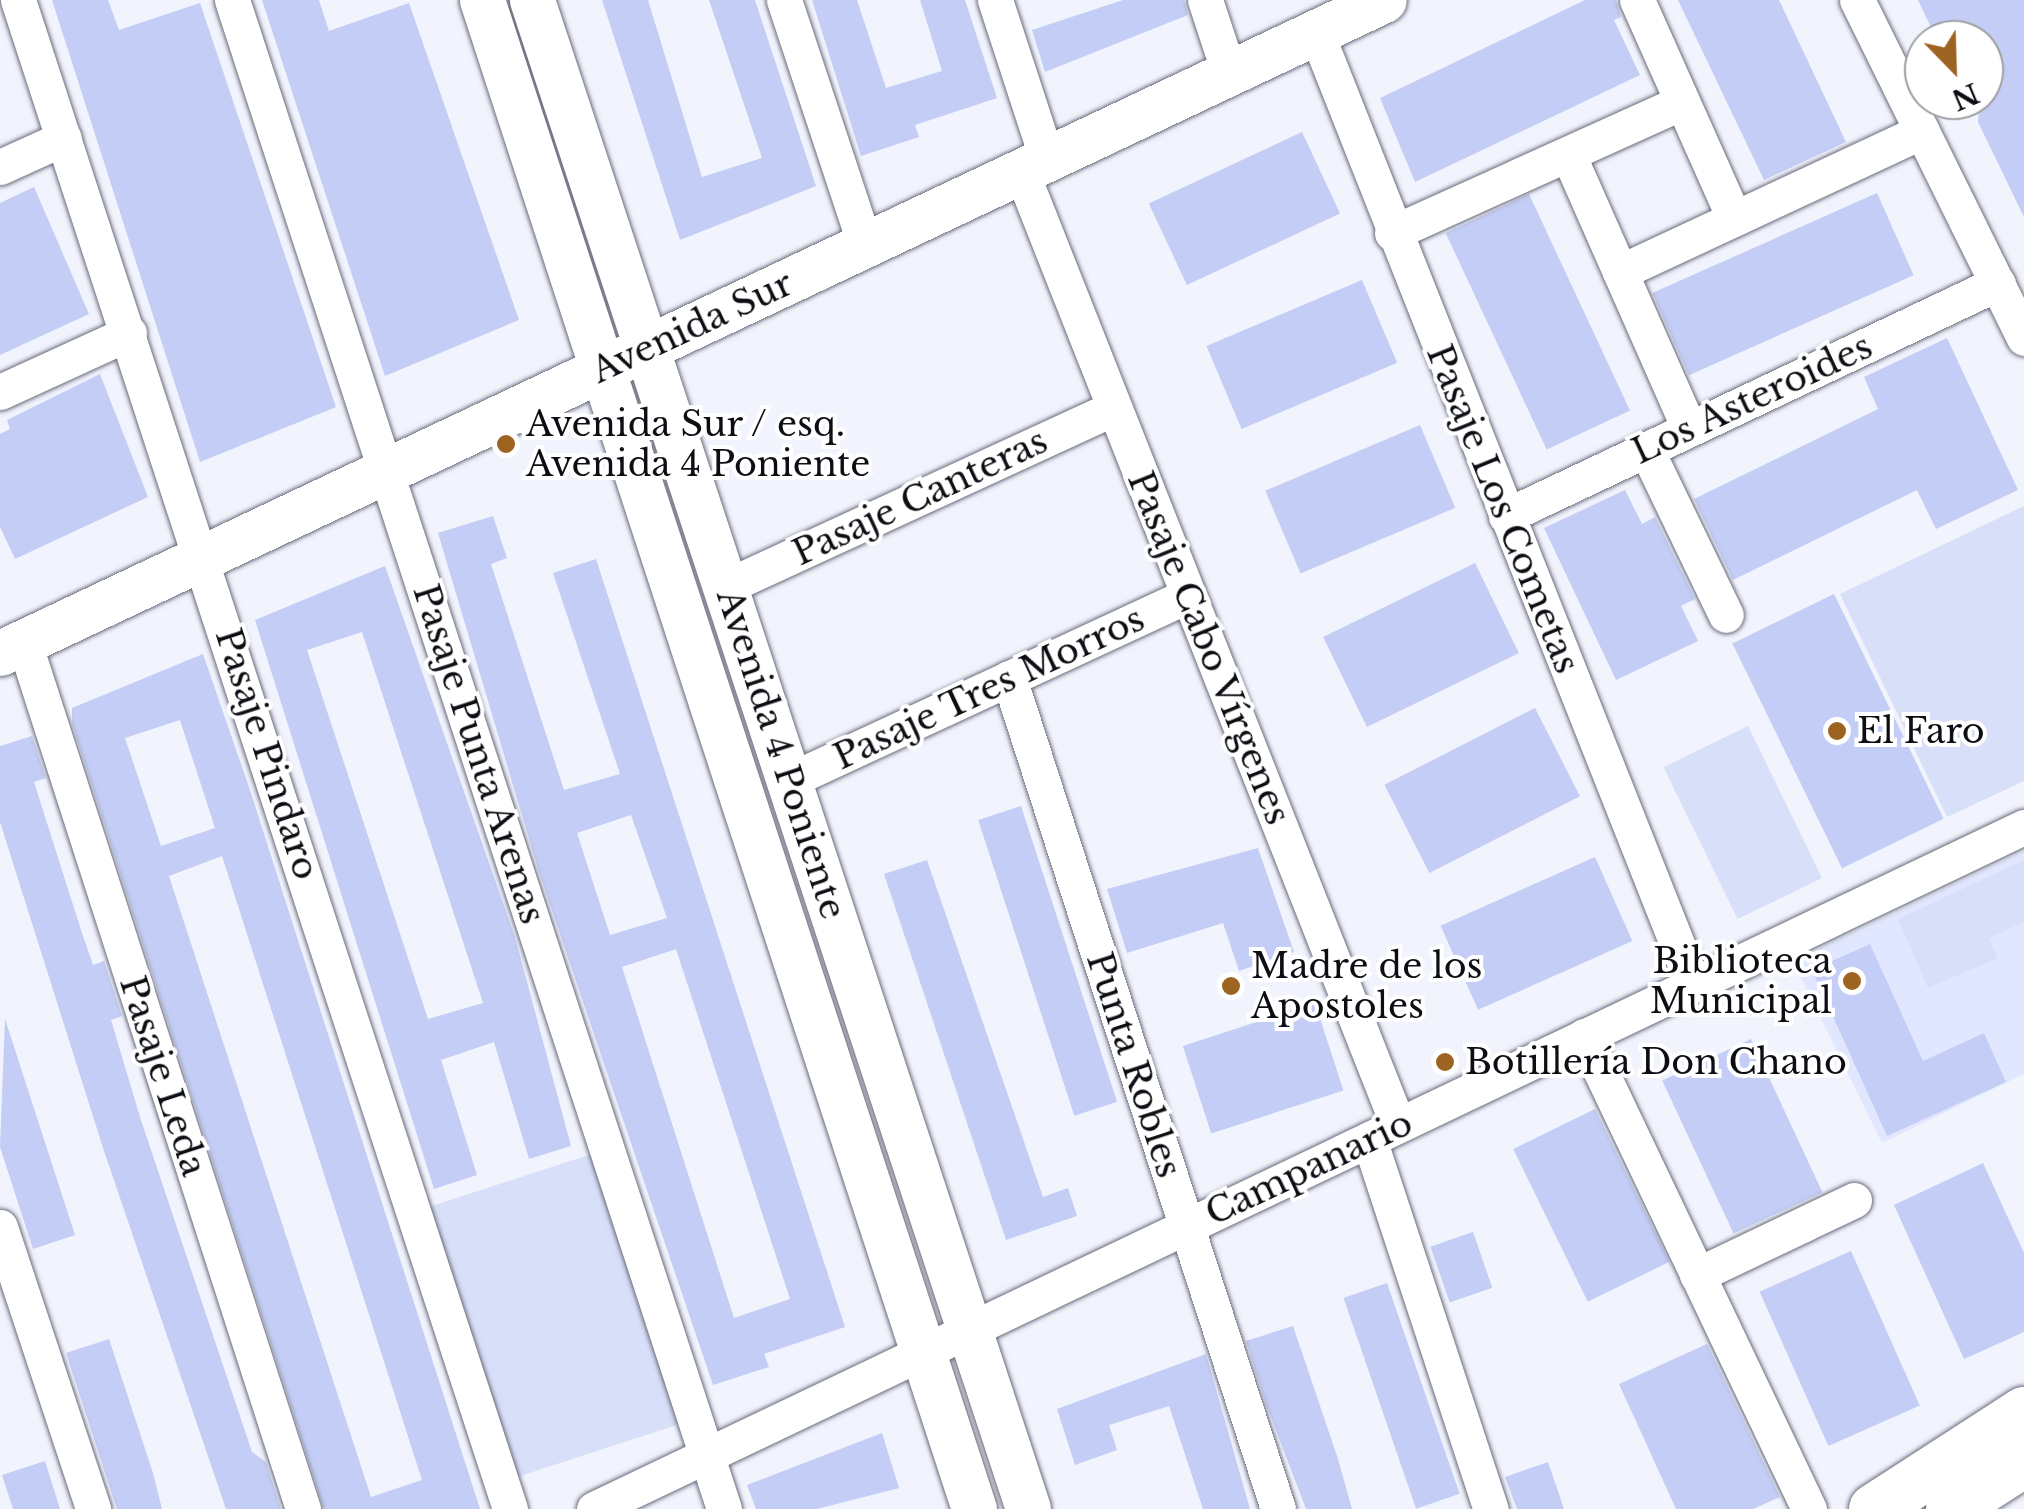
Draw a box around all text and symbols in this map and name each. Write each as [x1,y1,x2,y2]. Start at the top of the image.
north arrow [1904,20,2004,120]
text: N [1946,75,1984,117]
street label: Avenida Sur [585,262,799,392]
street label: Los Asteroides [1625,325,1879,473]
street label: Pasaje Los Cometas [1418,339,1588,679]
place label: Avenida Sur / esq. Avenida 4 Poniente [526,403,871,485]
street label: Pasaje Canteras [786,420,1054,574]
marker: Avenida Sur / esq. Avenida 4 Poniente [495,433,517,455]
street label: Pasaje Cabo Vírgenes [1119,465,1299,831]
street label: Pasaje Punta Arenas [404,578,554,930]
street label: Avenida 4 Poniente [708,584,854,924]
street label: Pasaje Tres Morros [827,597,1151,779]
street label: Pasaje Pindaro [207,623,327,885]
place label: El Faro [1857,710,1985,752]
marker: El Faro [1826,720,1848,742]
place label: Biblioteca Municipal [1650,940,1832,1022]
place label: Madre de los Apostoles [1251,945,1482,1027]
street label: Punta Robles [1078,947,1190,1183]
marker: Biblioteca Municipal [1841,970,1863,992]
street label: Pasaje Leda [111,971,215,1181]
marker: Madre de los Apostoles [1220,975,1242,997]
place label: Botillería Don Chano [1465,1041,1847,1083]
marker: Botillería Don Chano [1434,1051,1456,1073]
street label: Campanario [1199,1102,1419,1234]

